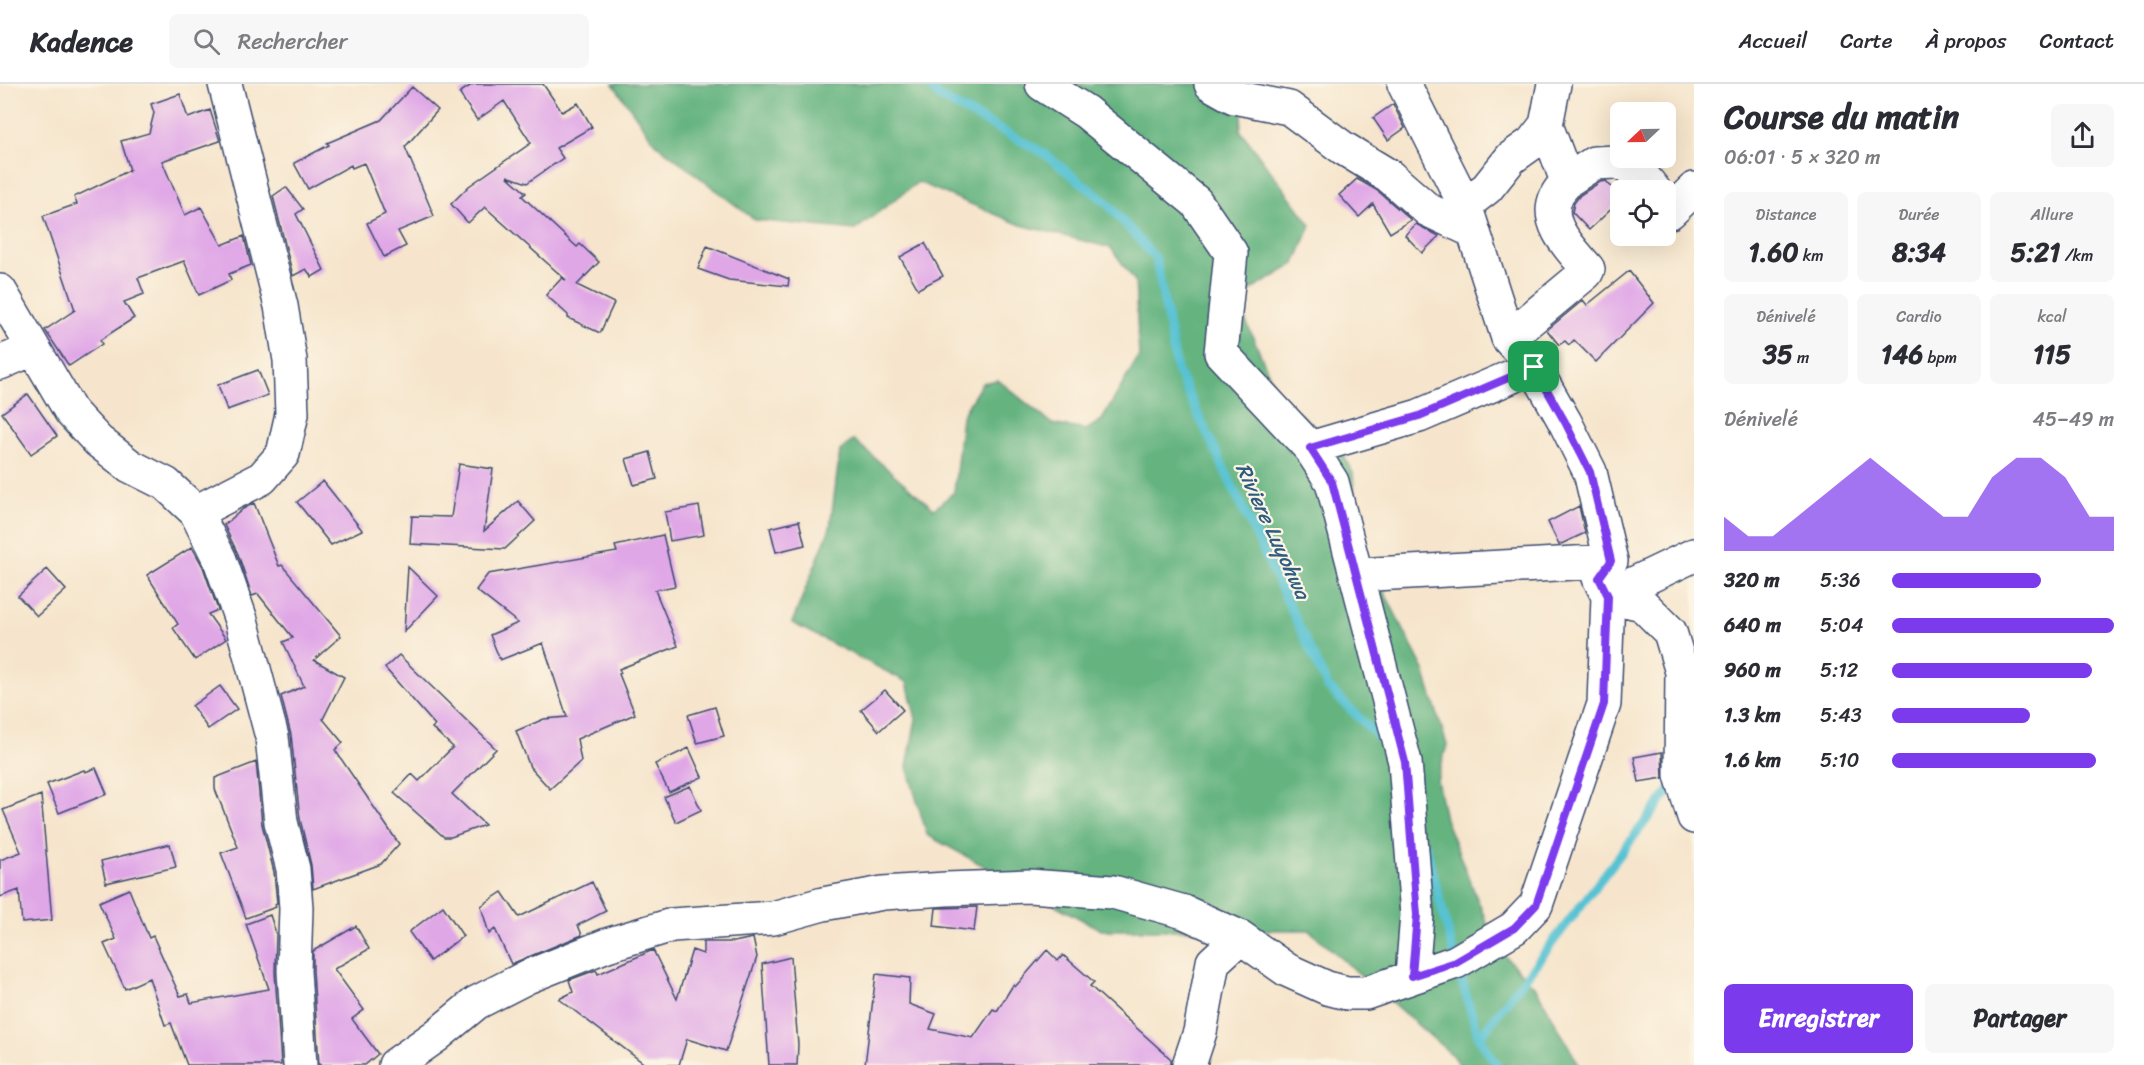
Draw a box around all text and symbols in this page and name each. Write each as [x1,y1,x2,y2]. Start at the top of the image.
search box [169,14,589,68]
text: Kadence [30,17,133,66]
text: Rechercher [238,22,347,61]
text: Accueil [1739,22,1807,60]
text: Carte [1840,22,1893,60]
text: À propos [1926,22,2007,60]
text: Contact [2040,22,2114,60]
icon: search [190,25,223,58]
text: Course du matin [1724,88,1959,146]
north arrow [1610,102,1676,168]
map controls [1610,102,1676,246]
button: share [2051,104,2114,167]
text: 06:01 · 5 × 320 m [1724,140,1880,175]
button: locate [1610,180,1676,246]
text: Distance [1756,200,1816,229]
text: Durée [1898,200,1940,229]
text: Allure [2031,200,2073,229]
text: 1.60 [1748,229,1799,275]
text: 8:34 [1892,229,1946,275]
text: 5:21 [2011,229,2061,275]
text: km [1799,241,1824,270]
text: /km [2061,241,2093,270]
text: Dénivelé [1756,302,1816,331]
text: Cardio [1896,302,1942,331]
text: kcal [2037,302,2067,331]
text: 35 [1763,331,1793,377]
text: 146 [1881,331,1923,377]
text: 115 [2033,331,2071,377]
pin [1508,341,1559,392]
text: m [1793,343,1809,372]
text: bpm [1923,343,1957,372]
icon: arrive [1517,350,1550,383]
text: Dénivelé [1724,402,1798,437]
text: 45–49 m [2033,402,2114,437]
water label: Riviere Luyohwa [1225,456,1322,607]
text: 320 m [1724,563,1780,598]
text: 5:36 [1820,563,1861,598]
text: 640 m [1724,608,1781,643]
text: 5:04 [1820,608,1863,643]
text: 960 m [1724,653,1781,688]
text: 5:12 [1820,653,1858,688]
text: 1.3 km [1724,698,1781,733]
text: 5:43 [1820,698,1862,733]
text: 1.6 km [1724,743,1781,778]
text: 5:10 [1820,743,1859,778]
button: Enregistrer [1724,984,1913,1053]
button: Partager [1925,984,2114,1053]

